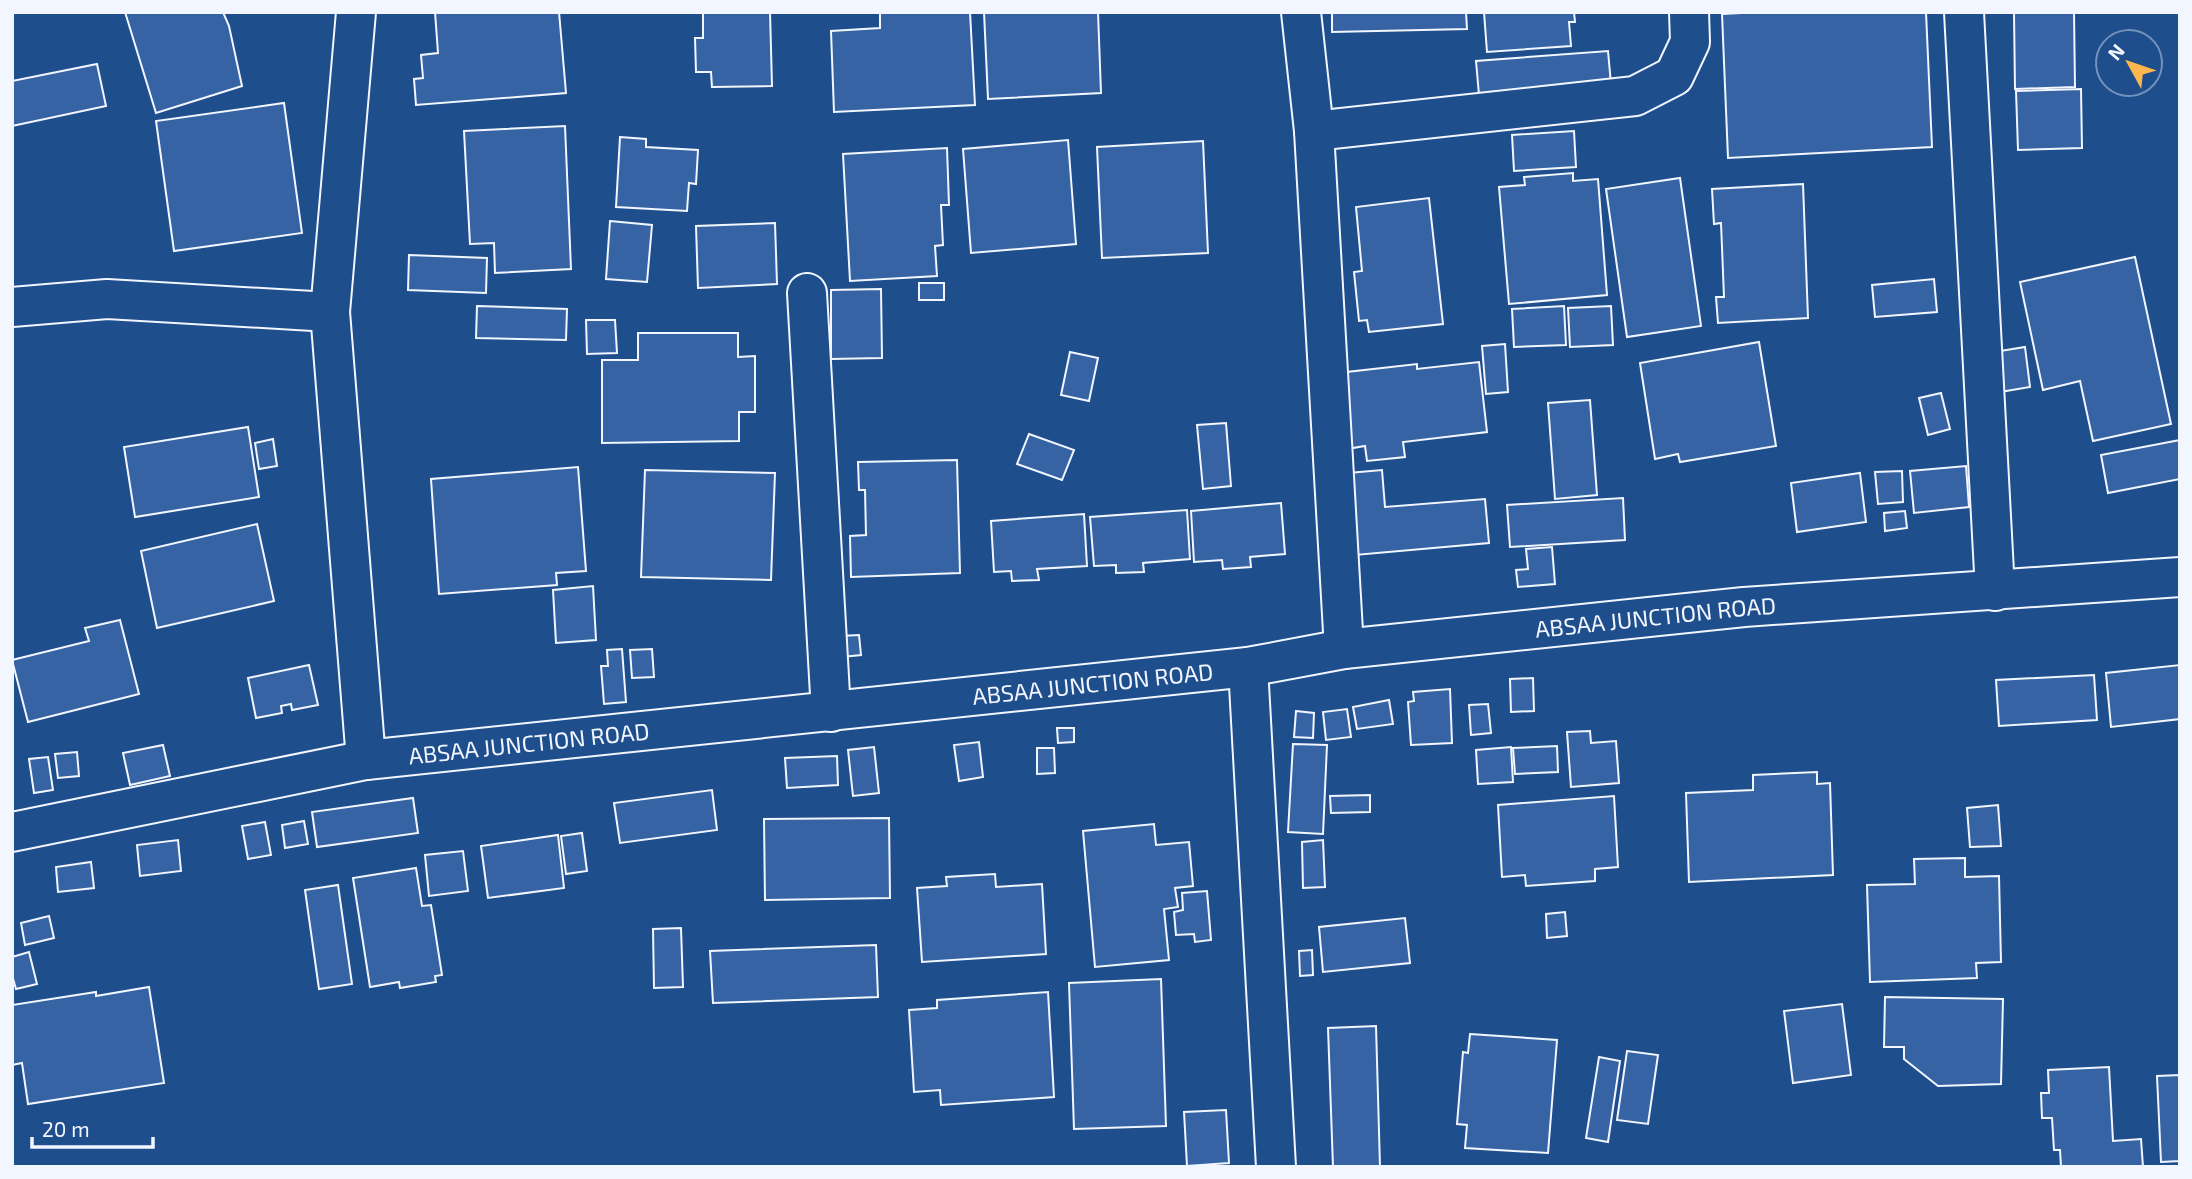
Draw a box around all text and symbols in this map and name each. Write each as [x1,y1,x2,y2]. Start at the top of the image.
north arrow [2094,28,2164,98]
text: N [2102,39,2129,64]
street label: ABSAA JUNCTION ROAD [1534,591,1777,643]
street label: ABSAA JUNCTION ROAD [971,657,1215,710]
street label: ABSAA JUNCTION ROAD [407,716,651,769]
scale bar [32,1106,152,1150]
text: 20 m [42,1116,90,1141]

